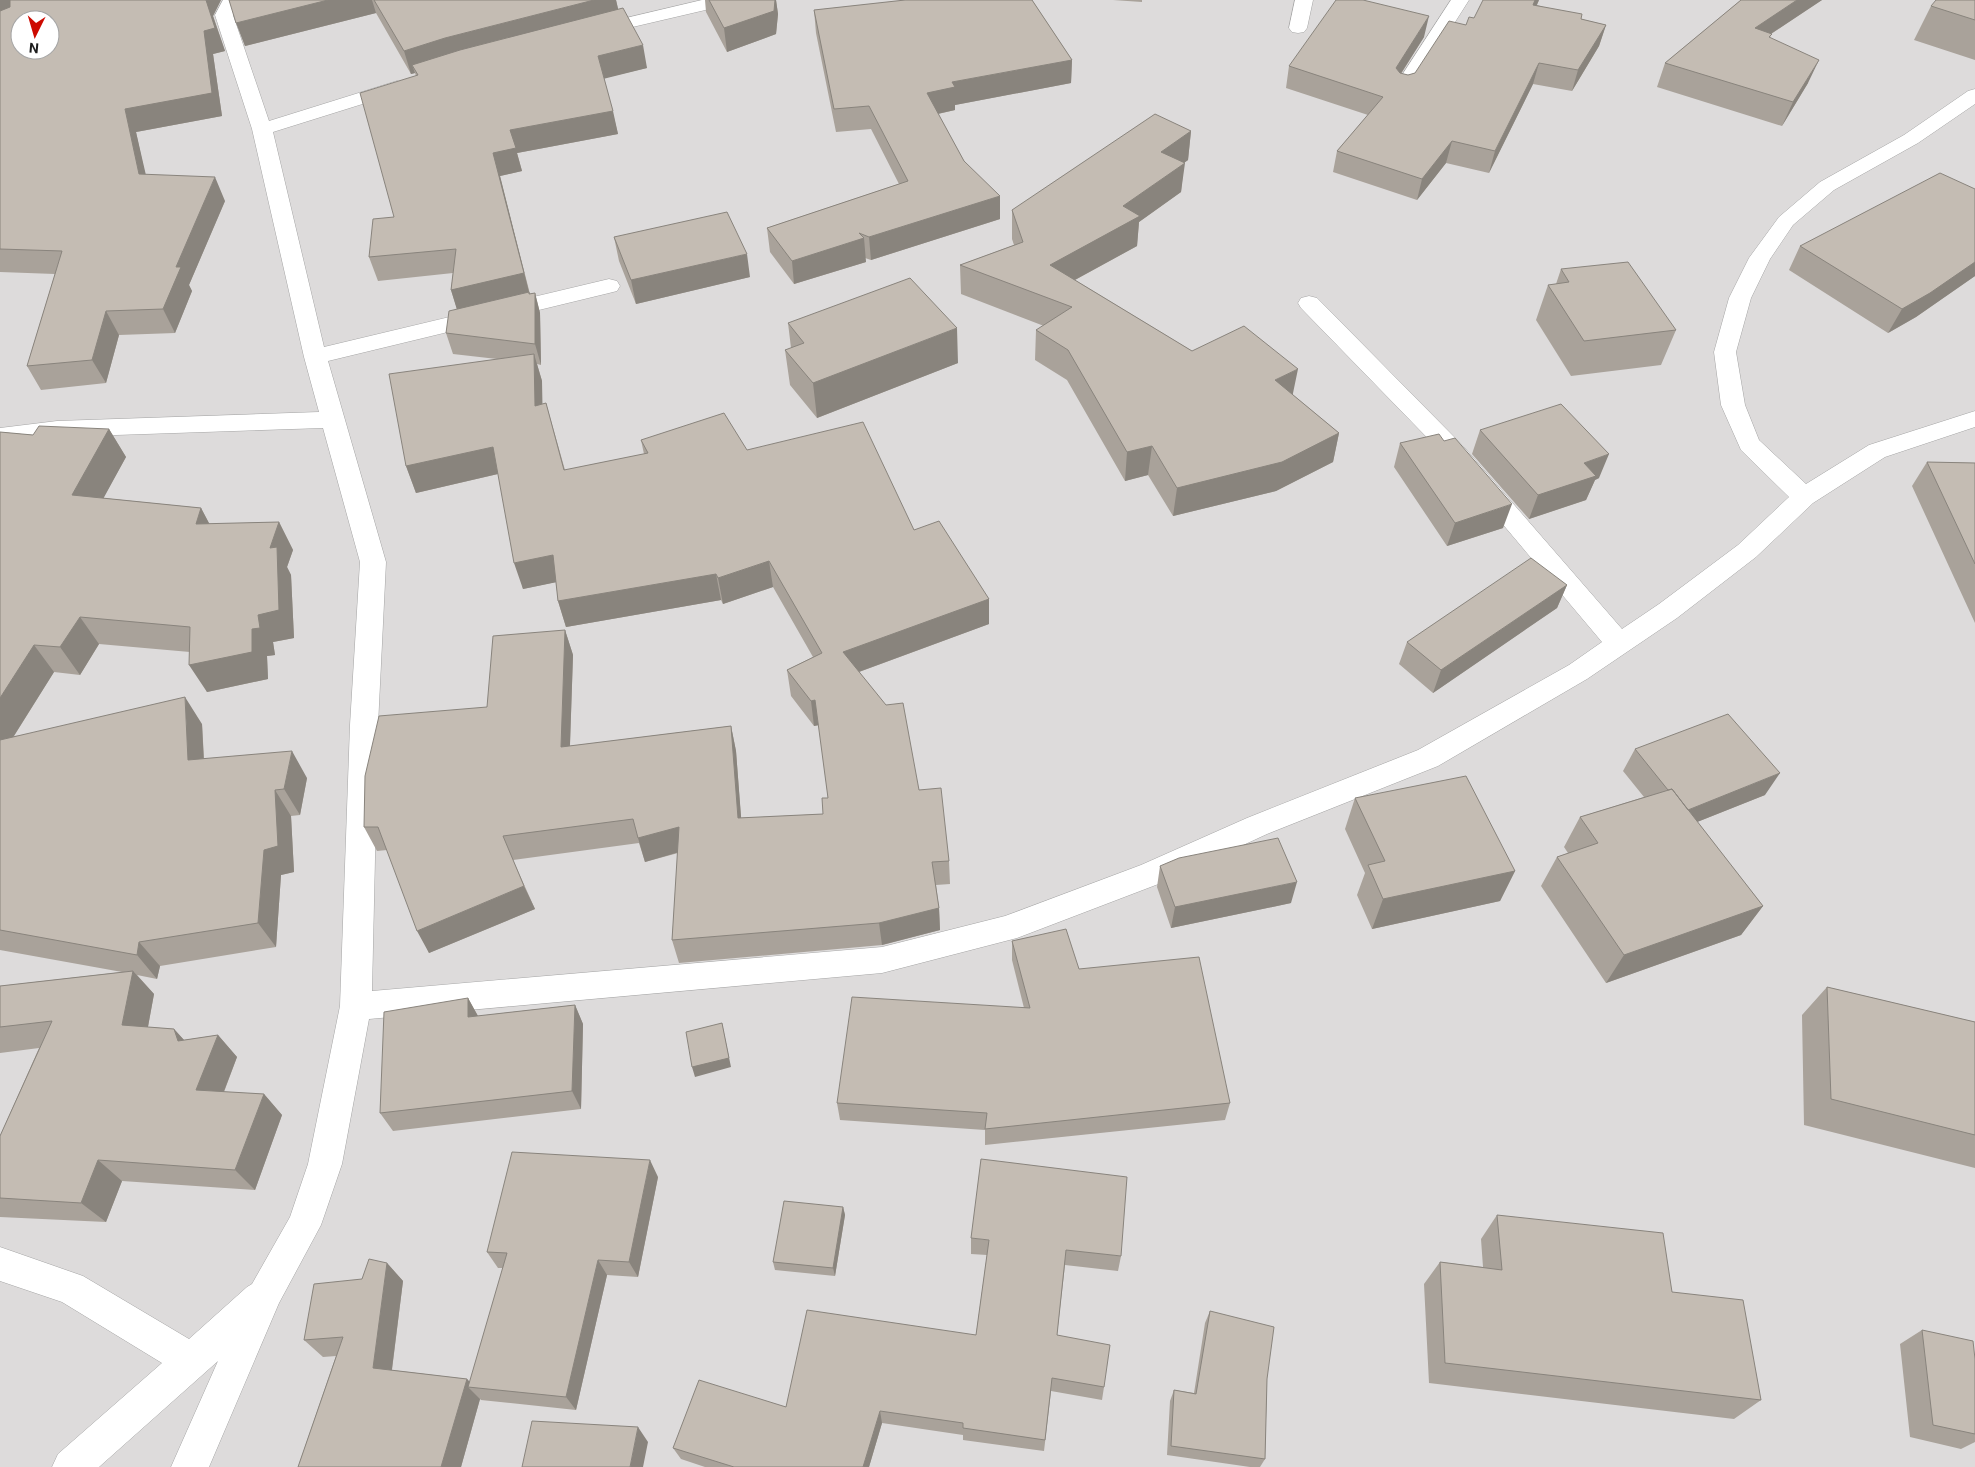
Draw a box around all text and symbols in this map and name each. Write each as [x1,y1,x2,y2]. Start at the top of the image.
north arrow [10,10,60,60]
text: N [28,40,39,56]

